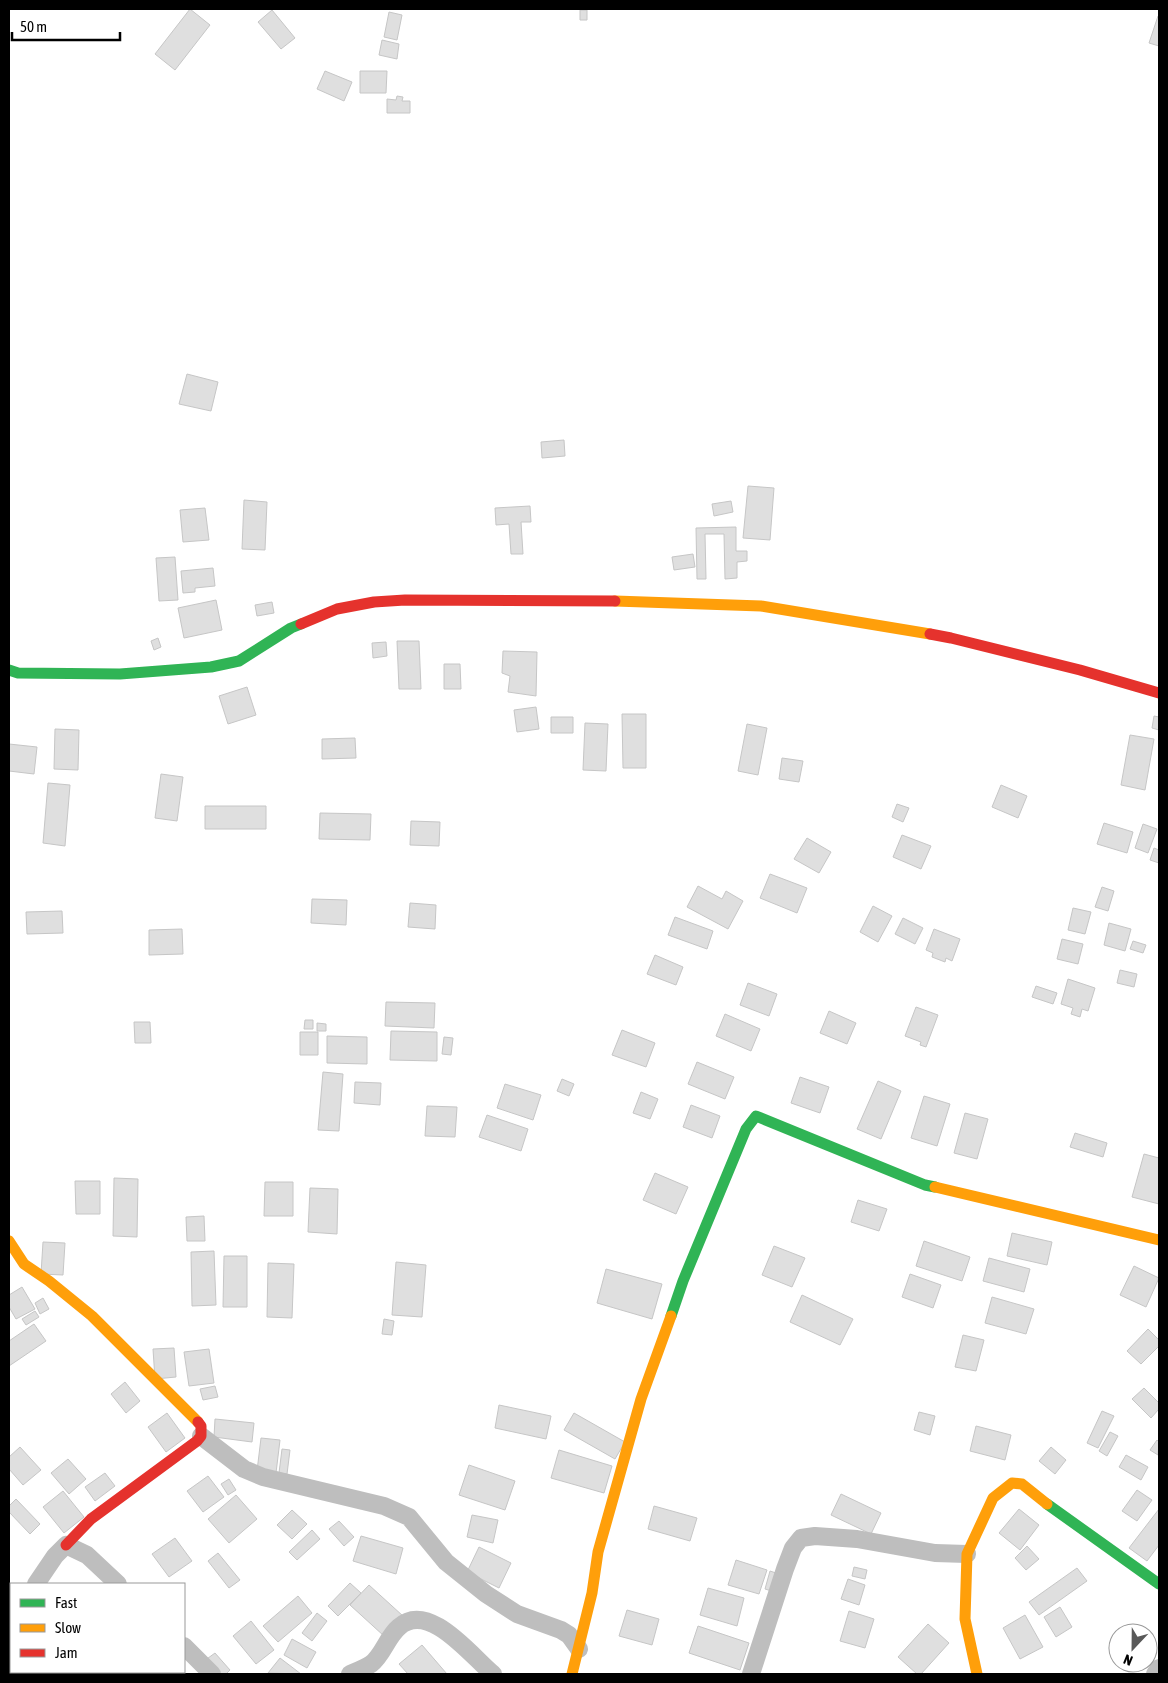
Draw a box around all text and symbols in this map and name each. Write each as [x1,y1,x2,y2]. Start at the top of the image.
scale bar [12,10,120,42]
text: 50 m [20,18,47,35]
legend [10,1583,185,1673]
text: Fast [55,1594,77,1611]
text: Slow [55,1619,81,1636]
north arrow [1108,1623,1158,1673]
text: Jam [55,1644,78,1661]
text: N [1121,1651,1135,1669]

